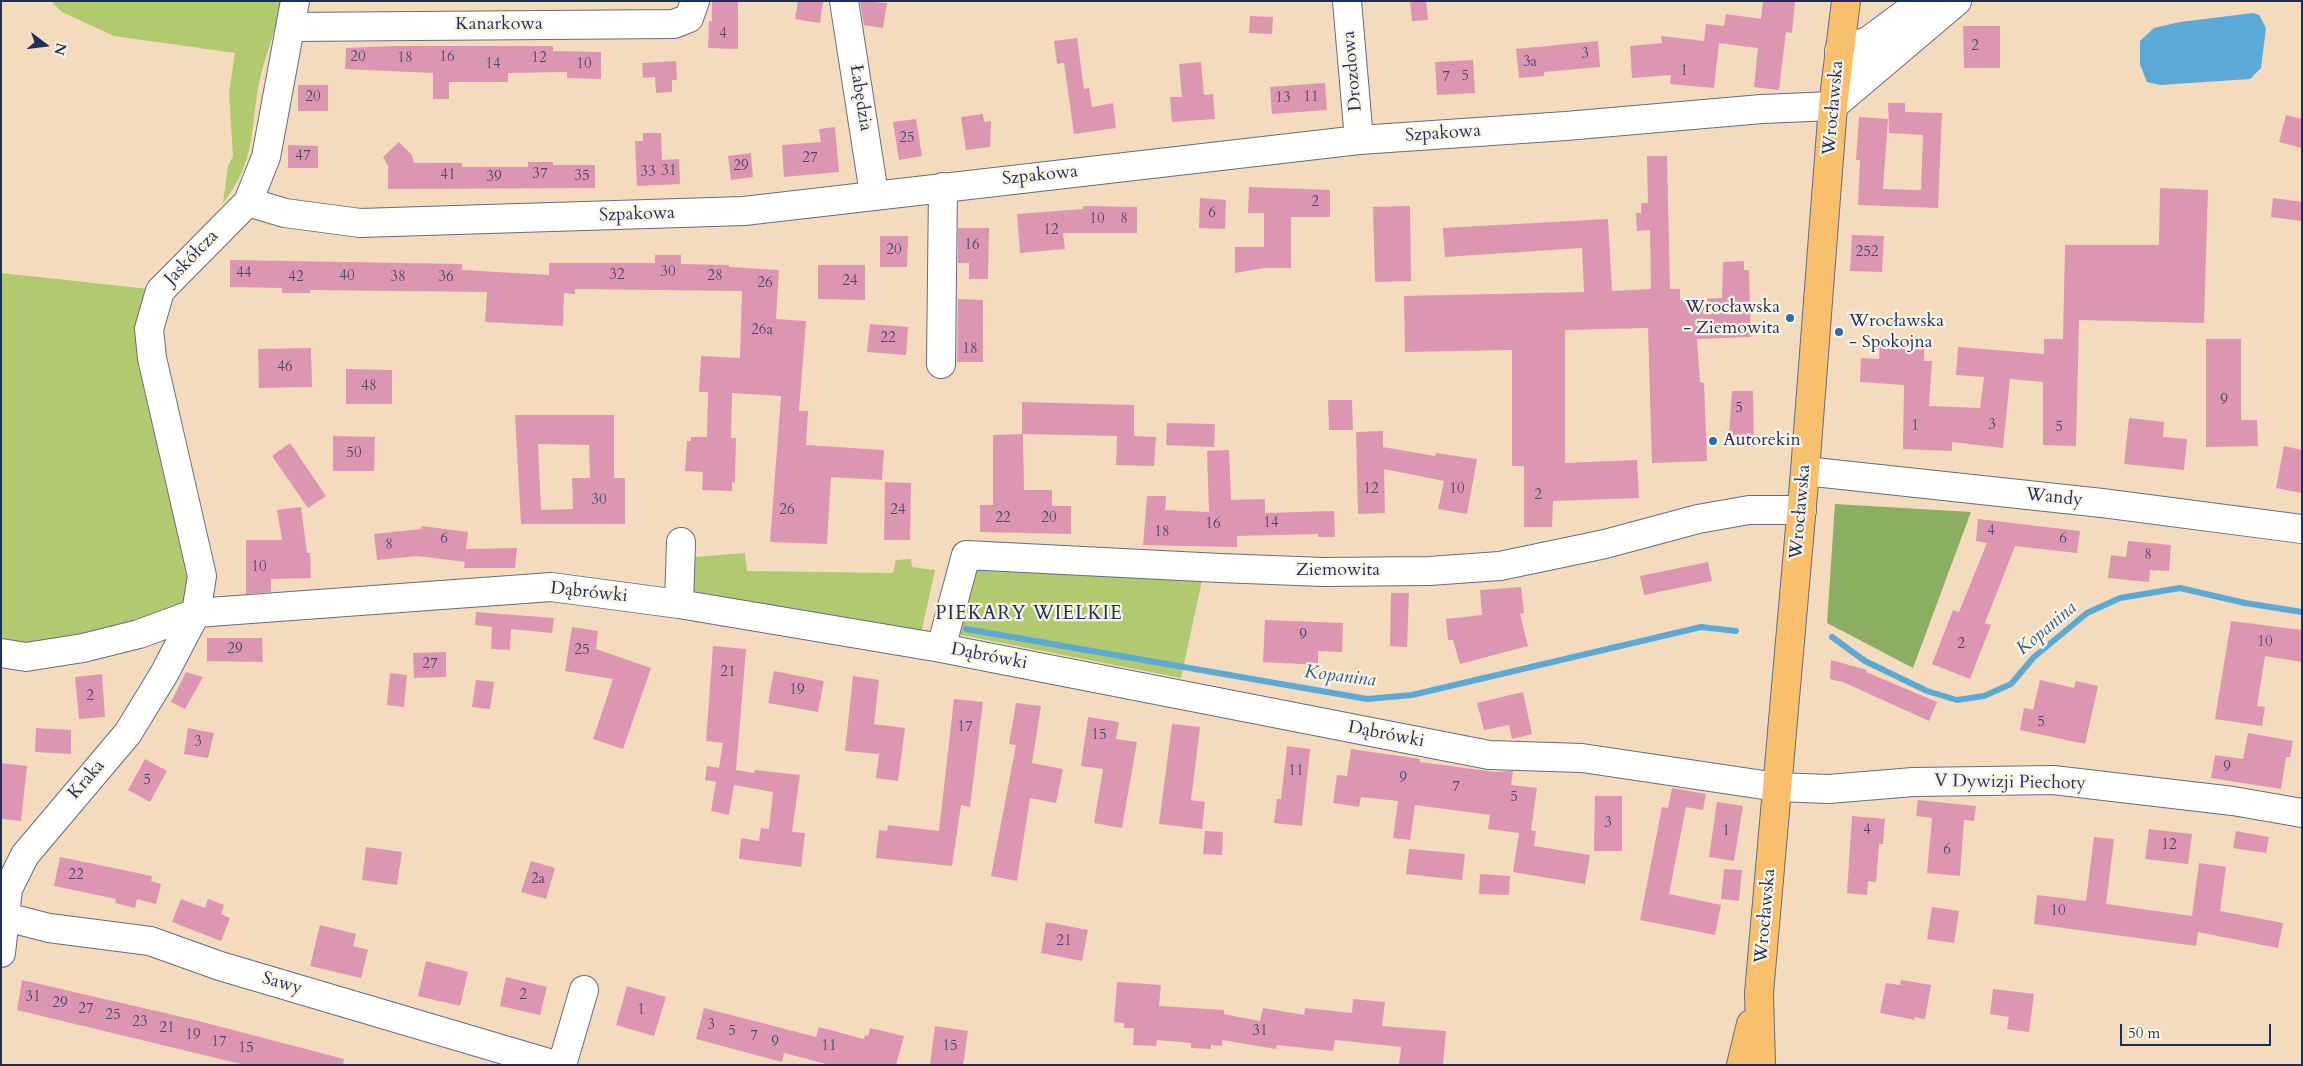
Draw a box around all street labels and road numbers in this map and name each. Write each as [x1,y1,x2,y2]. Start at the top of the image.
street label: Kanarkowa [455,14,543,36]
street label: Drozdowa [1339,30,1367,112]
street label: Wrocławska [1819,60,1849,156]
street label: Łabędzia [844,63,876,133]
street label: Szpakowa [1404,121,1482,147]
street label: Szpakowa [1001,161,1079,191]
street label: Szpakowa [599,203,675,227]
street label: Jaskółcza [161,226,223,290]
street label: Wrocławska [1786,464,1816,560]
street label: Wandy [2025,484,2083,512]
street label: Ziemowita [1296,560,1380,582]
street label: Dąbrówki [549,578,629,608]
street label: Dąbrówki [949,639,1029,675]
street label: Dąbrówki [1346,717,1426,753]
street label: Kraka [64,756,110,804]
street label: V Dywizji Piechoty [1934,771,2086,795]
street label: Wrocławska [1751,868,1781,964]
street label: Sawy [259,968,305,1000]

